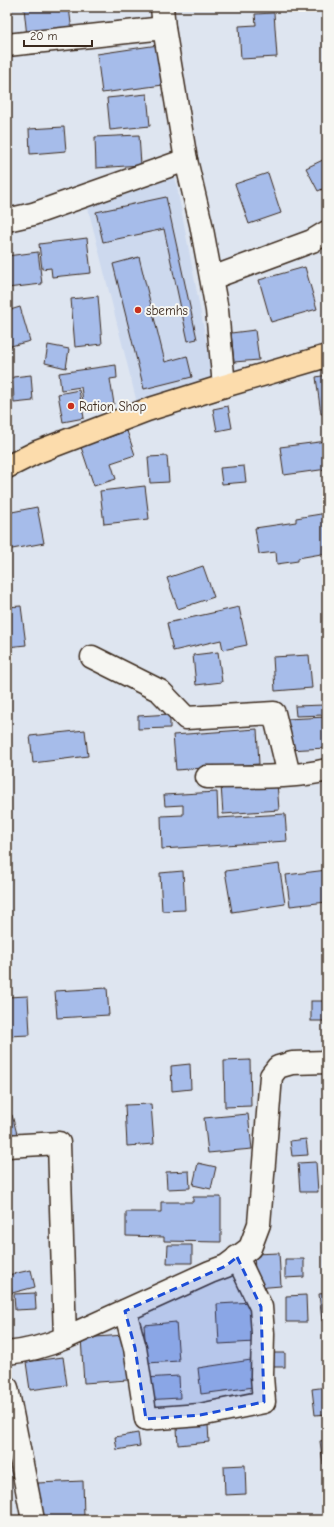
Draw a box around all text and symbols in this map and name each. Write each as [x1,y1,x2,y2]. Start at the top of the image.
scale bar [24,22,92,48]
text: 20 m [30,29,58,43]
place label: sbemhs [146,303,188,318]
marker: sbemhs [133,305,143,315]
place label: Ration Shop [79,399,146,414]
marker: Ration Shop [66,401,76,411]

